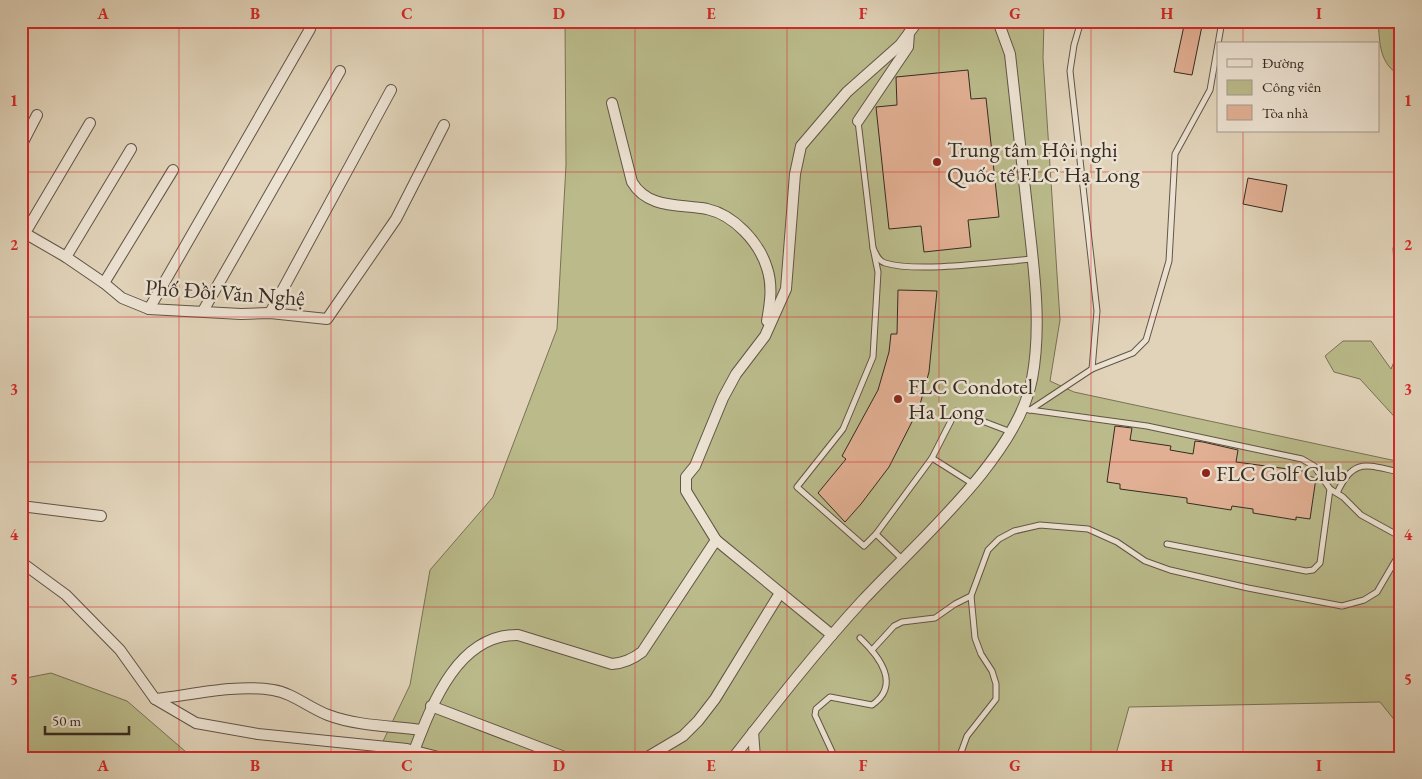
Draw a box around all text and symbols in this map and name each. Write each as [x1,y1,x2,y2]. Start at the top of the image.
text: A [96,3,109,24]
text: B [250,3,260,24]
text: C [401,3,413,24]
text: D [553,3,565,24]
text: E [706,3,716,24]
text: F [859,3,868,24]
text: G [1009,3,1021,24]
text: H [1161,3,1174,24]
text: I [1316,3,1322,24]
legend [1217,42,1380,132]
text: Đường [1262,53,1304,72]
text: Công viên [1262,77,1322,96]
text: 1 [10,90,18,111]
text: 1 [1404,90,1412,111]
text: Tòa nhà [1262,103,1308,122]
place label: Trung tâm Hội nghị Quốc tế FLC Hạ Long [947,135,1140,189]
marker: Trung tâm Hội nghị Quốc tế FLC Hạ Long [931,156,943,168]
text: 2 [10,234,19,255]
text: 2 [1404,234,1413,255]
street label: Phố Đồi Văn Nghệ [144,272,306,313]
place label: FLC Condotel Ha Long [908,372,1033,426]
text: 3 [10,379,18,400]
text: 3 [1404,379,1412,400]
marker: FLC Condotel Ha Long [892,393,904,405]
place label: FLC Golf Club [1216,459,1347,488]
marker: FLC Golf Club [1200,467,1212,479]
text: 4 [10,524,19,545]
text: 4 [1404,524,1413,545]
text: 5 [10,669,18,690]
text: 5 [1404,669,1412,690]
scale bar [45,704,129,736]
text: 50 m [52,711,81,730]
text: A [96,755,109,776]
text: B [250,755,260,776]
text: C [401,755,413,776]
text: D [553,755,565,776]
text: E [706,755,716,776]
text: F [859,755,868,776]
text: G [1009,755,1021,776]
text: H [1161,755,1174,776]
text: I [1316,755,1322,776]

